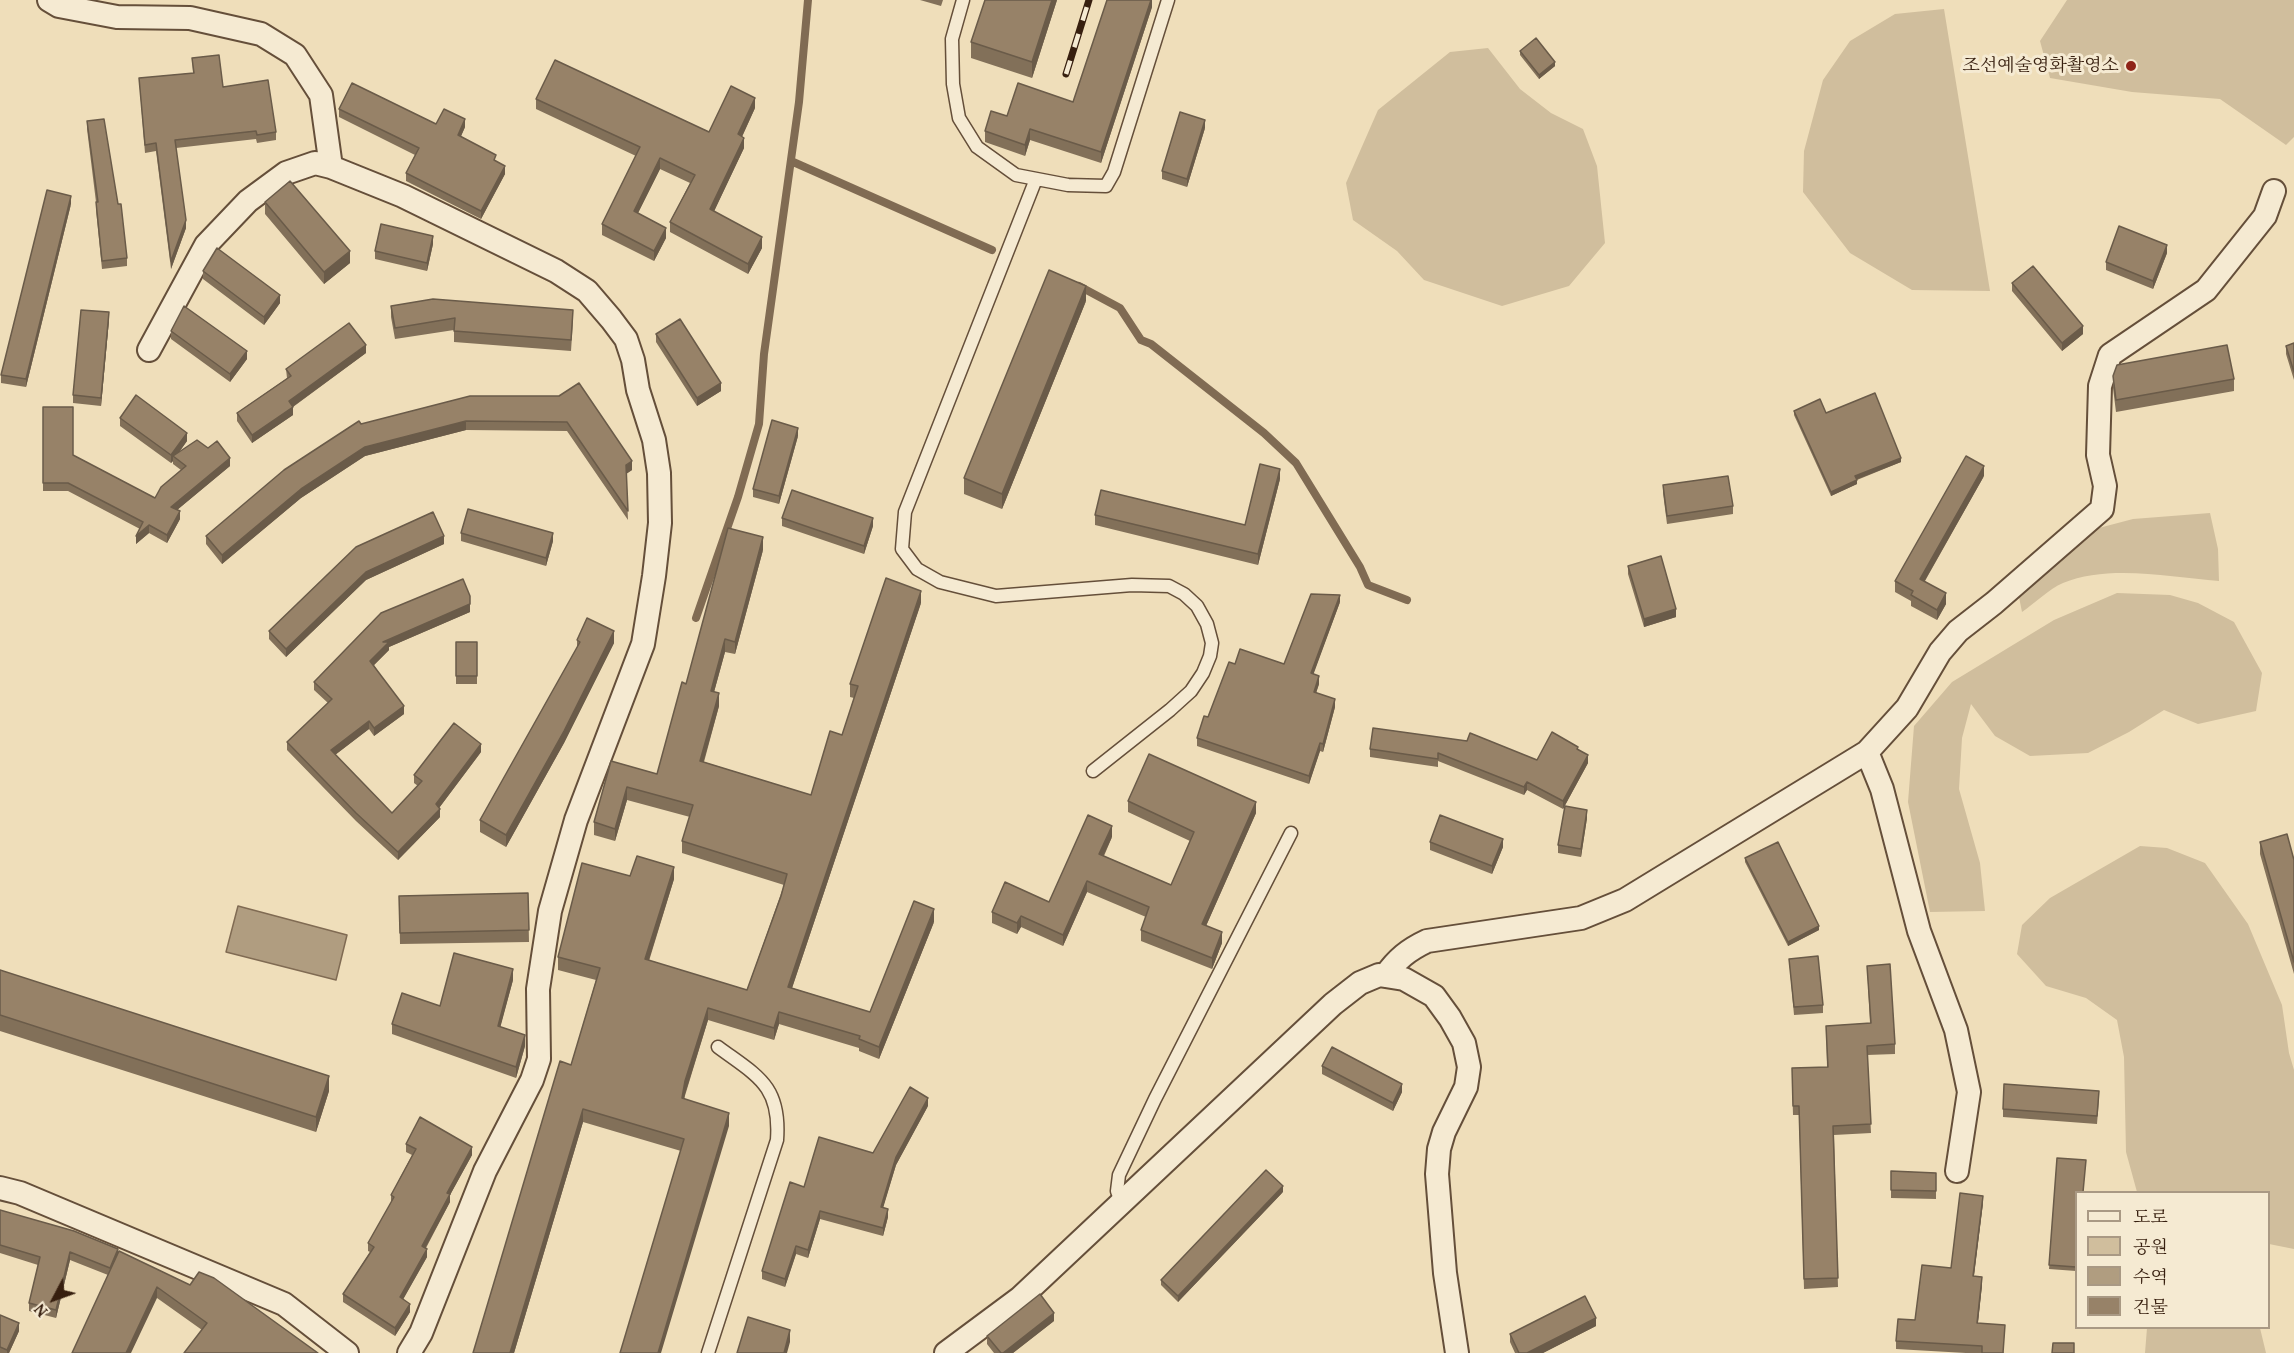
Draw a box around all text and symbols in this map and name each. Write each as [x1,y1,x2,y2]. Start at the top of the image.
place label: 조선예술영화촬영소 [1963,55,2119,77]
marker: 조선예술영화촬영소 [2124,59,2138,73]
legend [2075,1191,2270,1329]
text: 도로 [2133,1203,2168,1230]
text: 공원 [2133,1233,2168,1260]
text: 수역 [2133,1263,2168,1290]
north arrow [24,1269,84,1329]
text: 건물 [2133,1293,2168,1320]
text: N [28,1299,53,1323]

